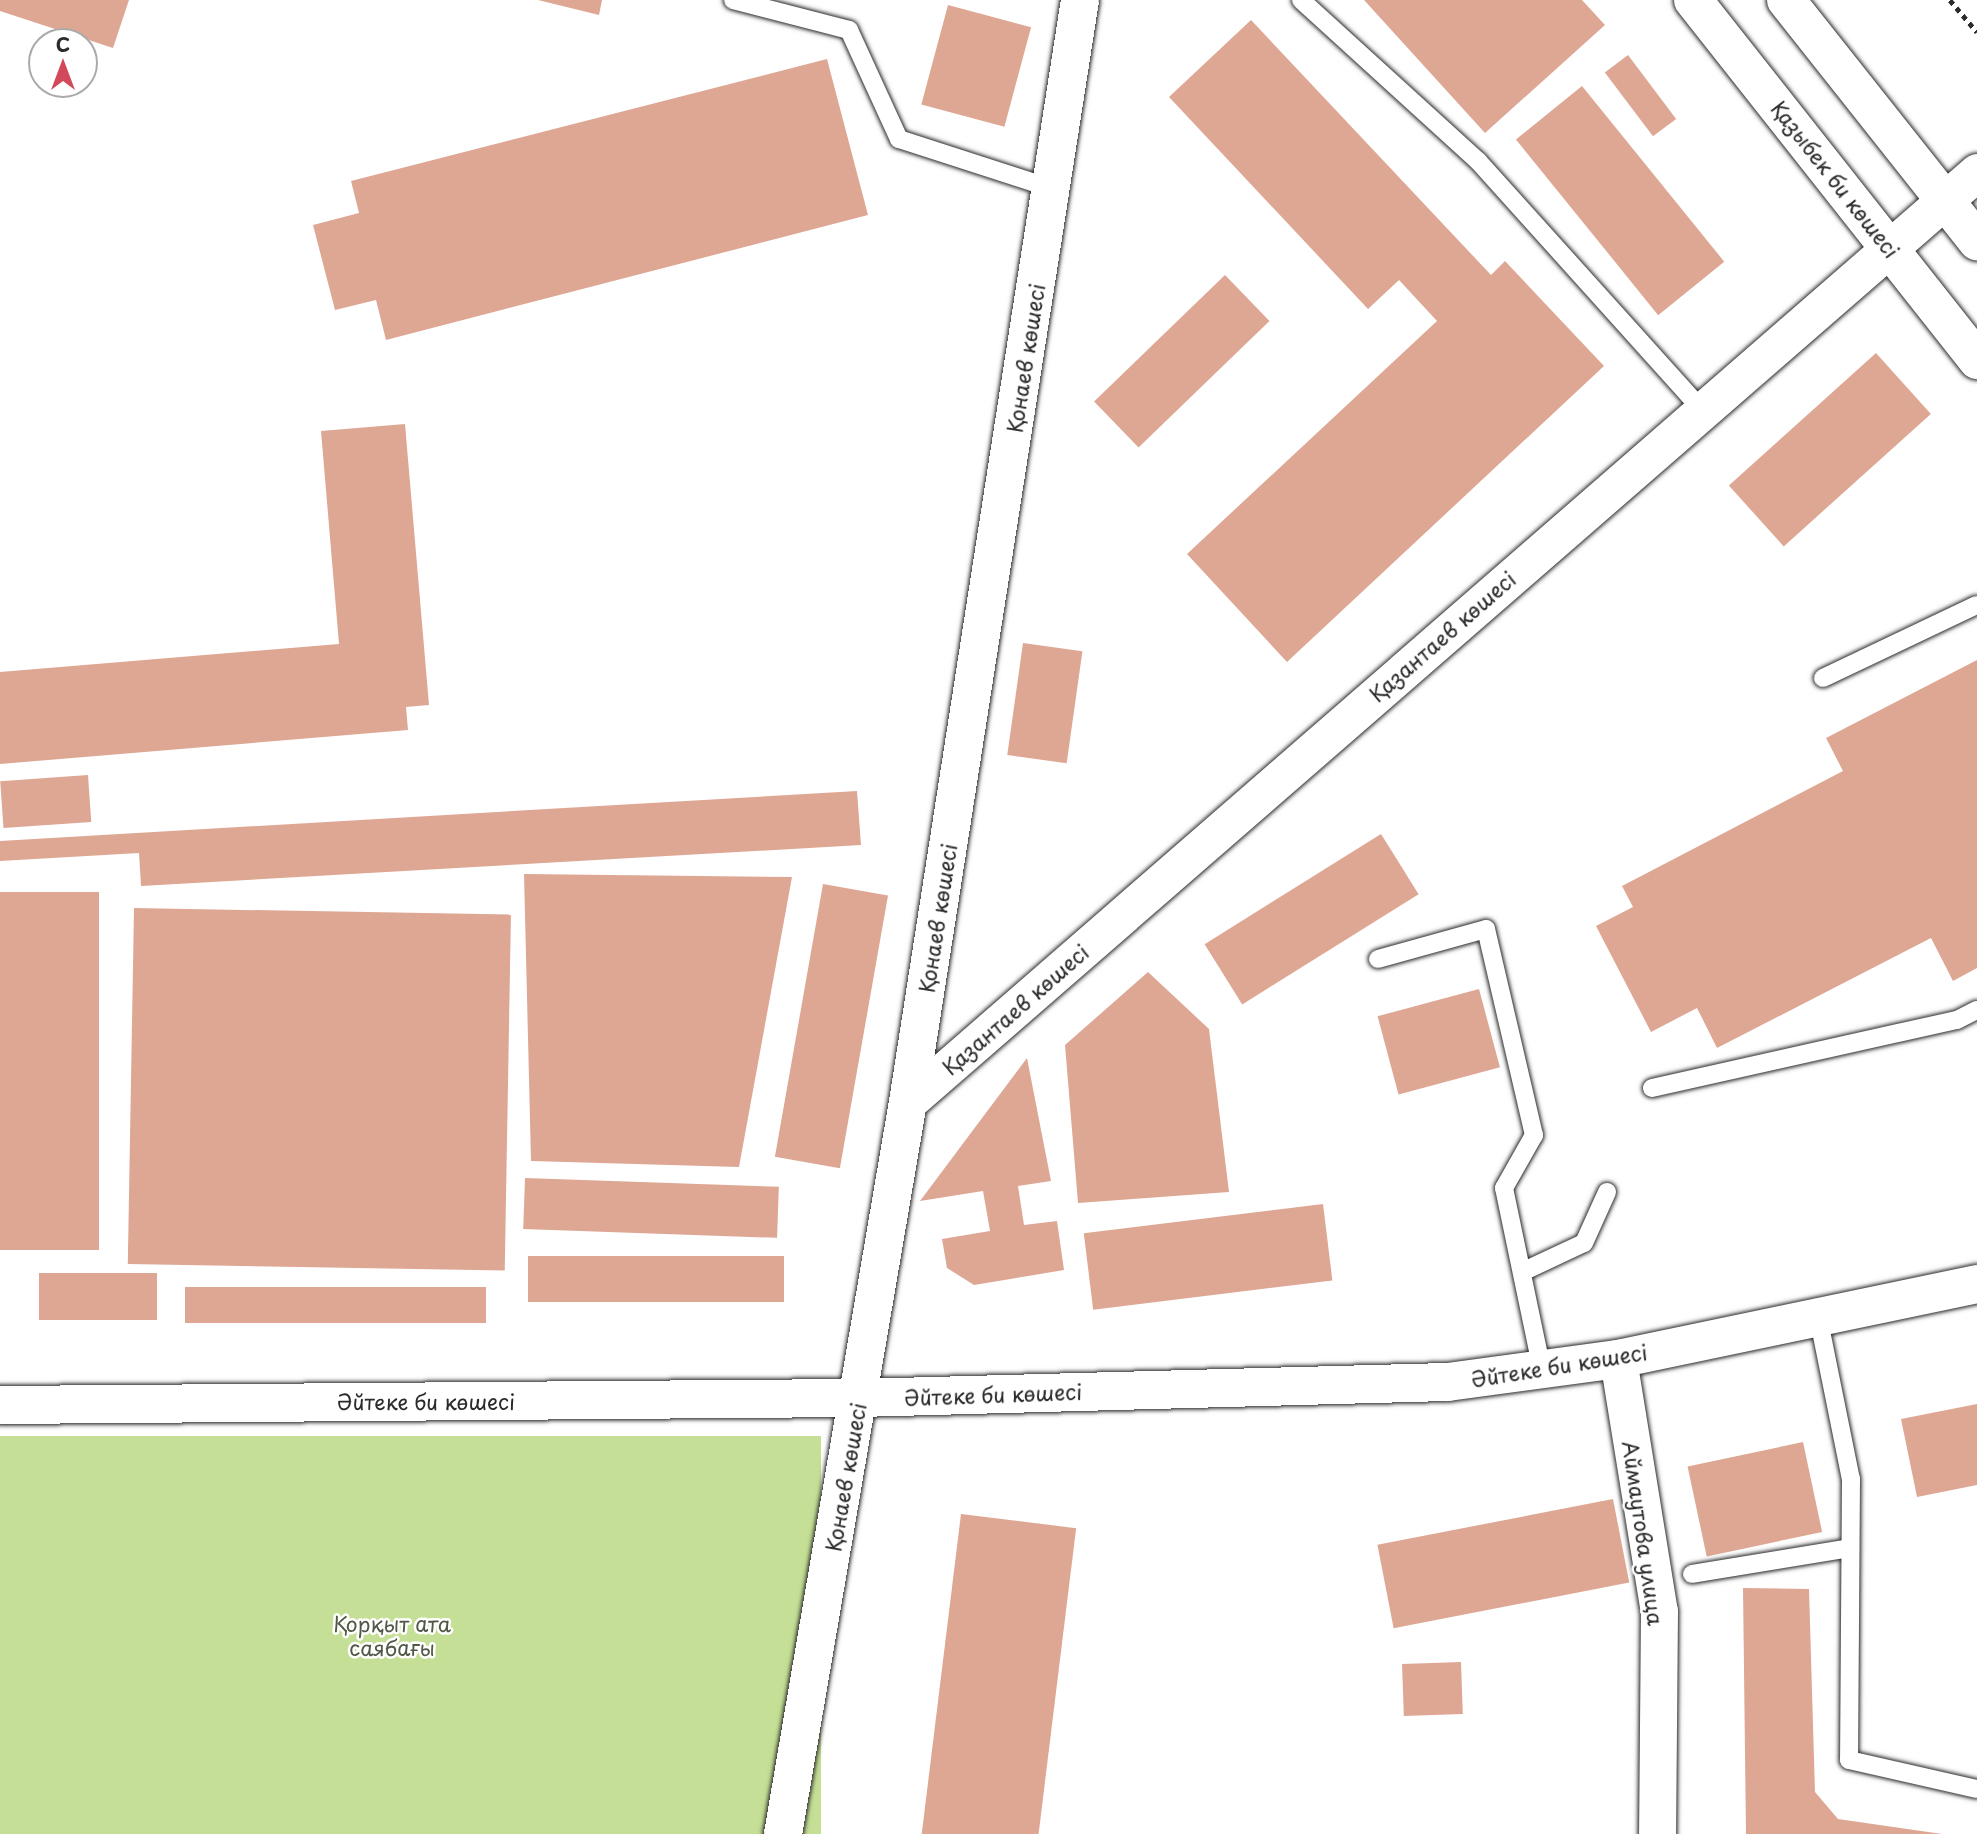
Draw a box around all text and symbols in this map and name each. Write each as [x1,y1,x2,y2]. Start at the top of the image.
north arrow [28,28,98,98]
text: С [56,30,70,58]
street label: Қазыбек би көшесі [1766,94,1906,264]
street label: Қонаев көшесі [1001,282,1049,434]
street label: Қазантаев көшесі [1364,566,1520,706]
street label: Қонаев көшесі [913,842,961,994]
street label: Қазантаев көшесі [937,939,1093,1079]
street label: Әйтеке би көшесі [1468,1338,1650,1392]
street label: Әйтеке би көшесі [902,1378,1084,1410]
street label: Әйтеке би көшесі [335,1388,517,1414]
street label: Қонаев көшесі [820,1401,870,1553]
street label: Аймаутова улица [1619,1439,1669,1627]
park label: Қорқыт ата саябағы [333,1610,451,1660]

